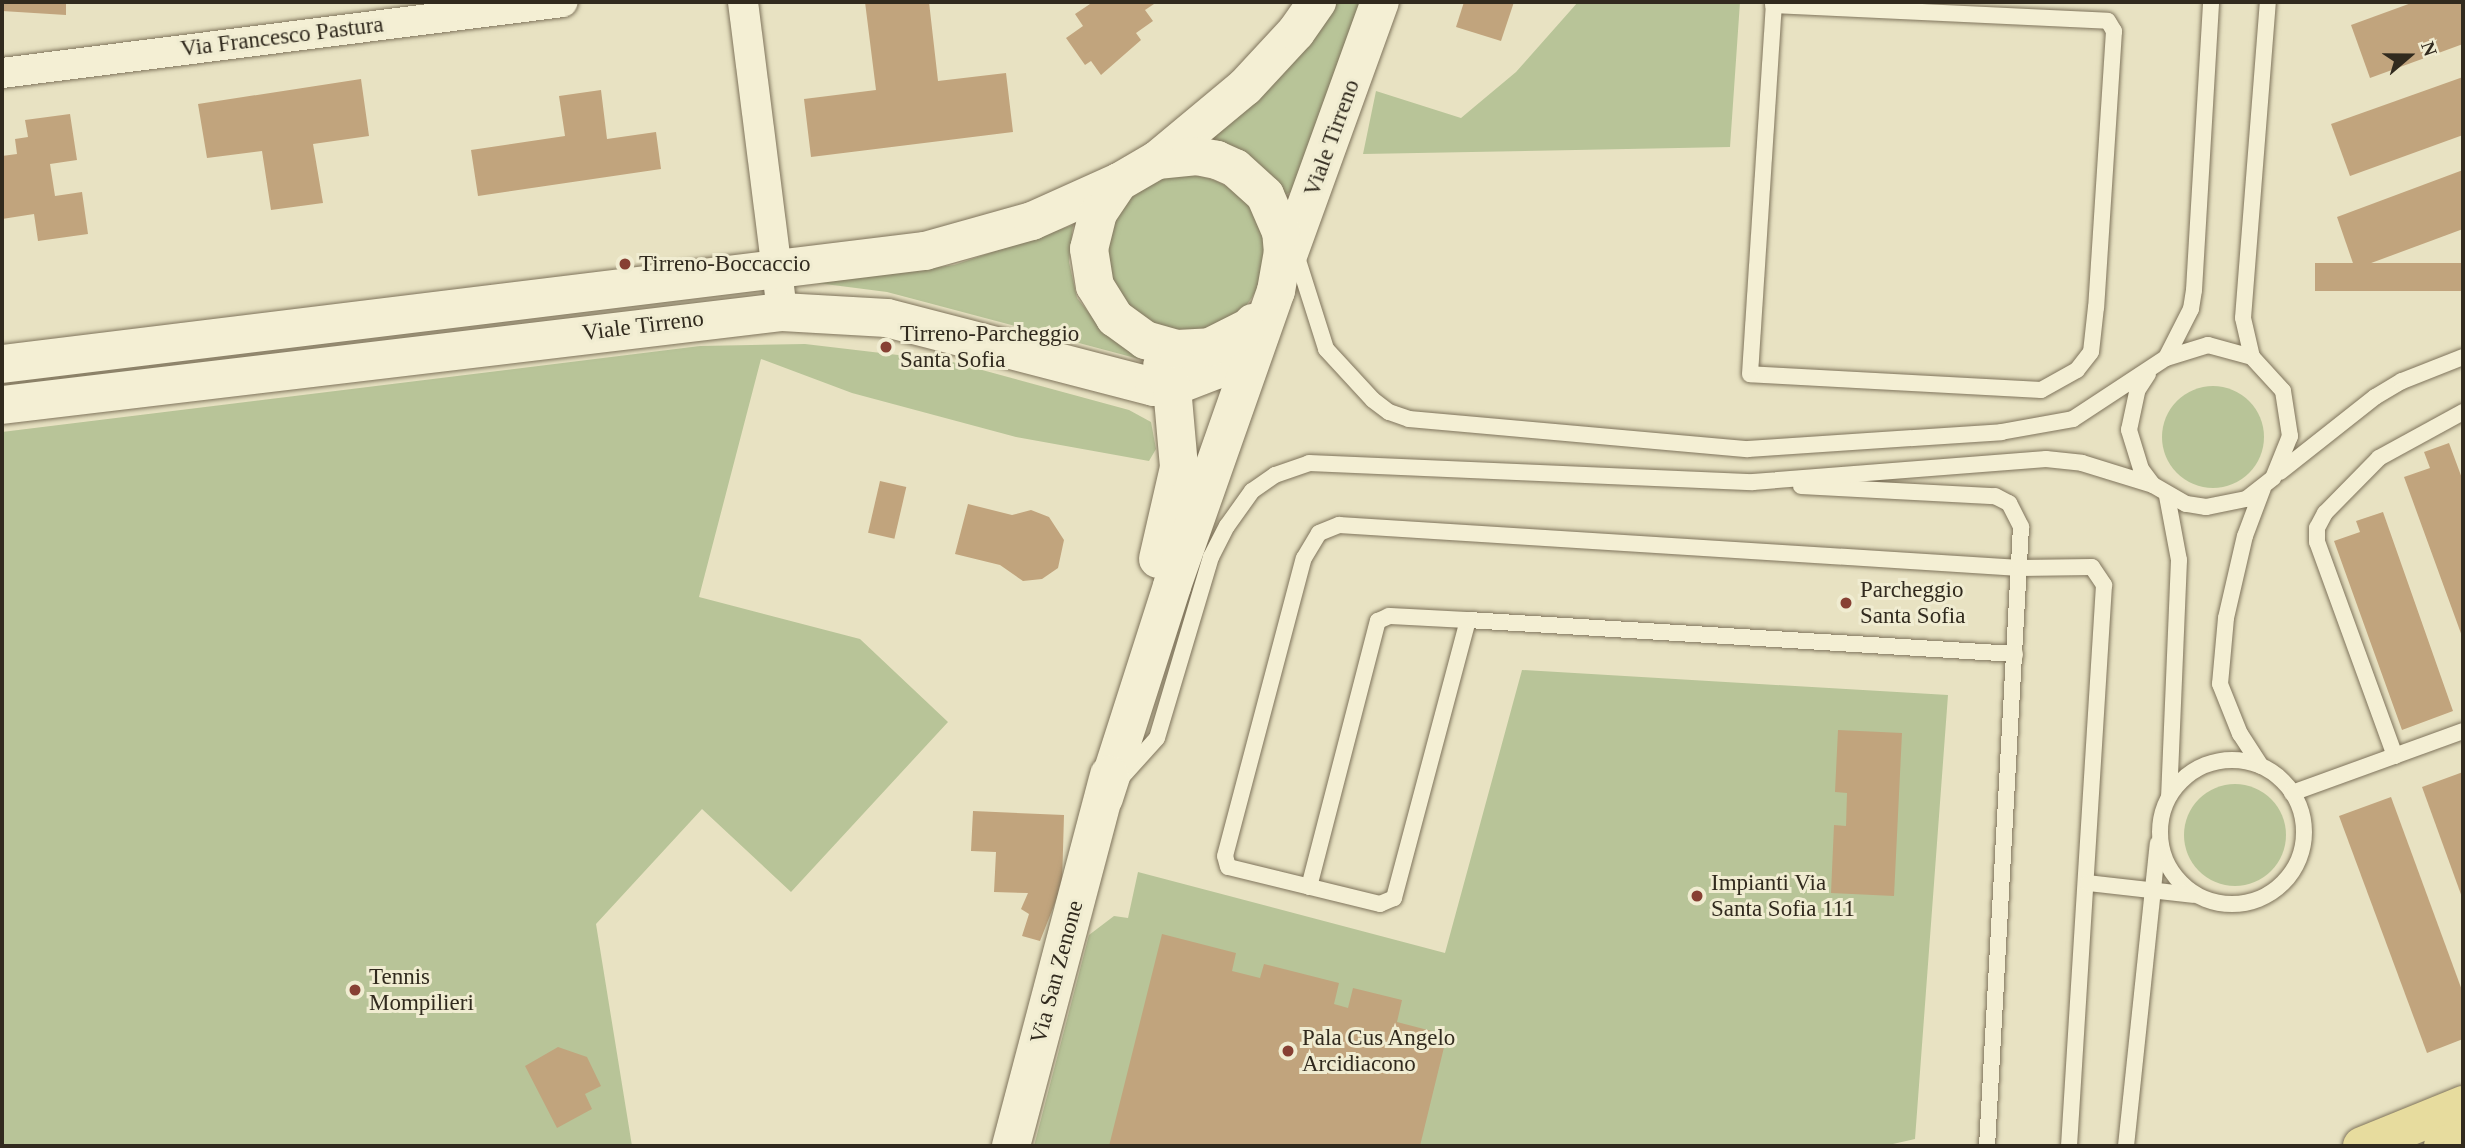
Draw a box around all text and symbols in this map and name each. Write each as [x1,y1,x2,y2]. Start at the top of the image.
street label: Via Francesco Pastura [179,11,385,63]
north arrow [2374,21,2444,91]
text: N [2417,39,2441,59]
street label: Viale Tirreno [1298,76,1366,200]
place label: Tirreno-Boccaccio [639,250,811,278]
marker: Tirreno-Boccaccio [617,256,633,272]
street label: Viale Tirreno [581,305,705,347]
place label: Tirreno-Parcheggio Santa Sofia [900,320,1079,374]
marker: Tirreno-Parcheggio Santa Sofia [878,339,894,355]
place label: Parcheggio Santa Sofia [1860,576,1965,630]
marker: Parcheggio Santa Sofia [1838,595,1854,611]
place label: Impianti Via Santa Sofia 111 [1711,869,1855,923]
marker: Impianti Via Santa Sofia 111 [1689,888,1705,904]
street label: Via San Zenone [1025,898,1089,1046]
place label: Tennis Mompilieri [369,963,474,1017]
marker: Tennis Mompilieri [347,982,363,998]
place label: Pala Cus Angelo Arcidiacono [1302,1024,1457,1078]
marker: Pala Cus Angelo Arcidiacono [1280,1043,1296,1059]

